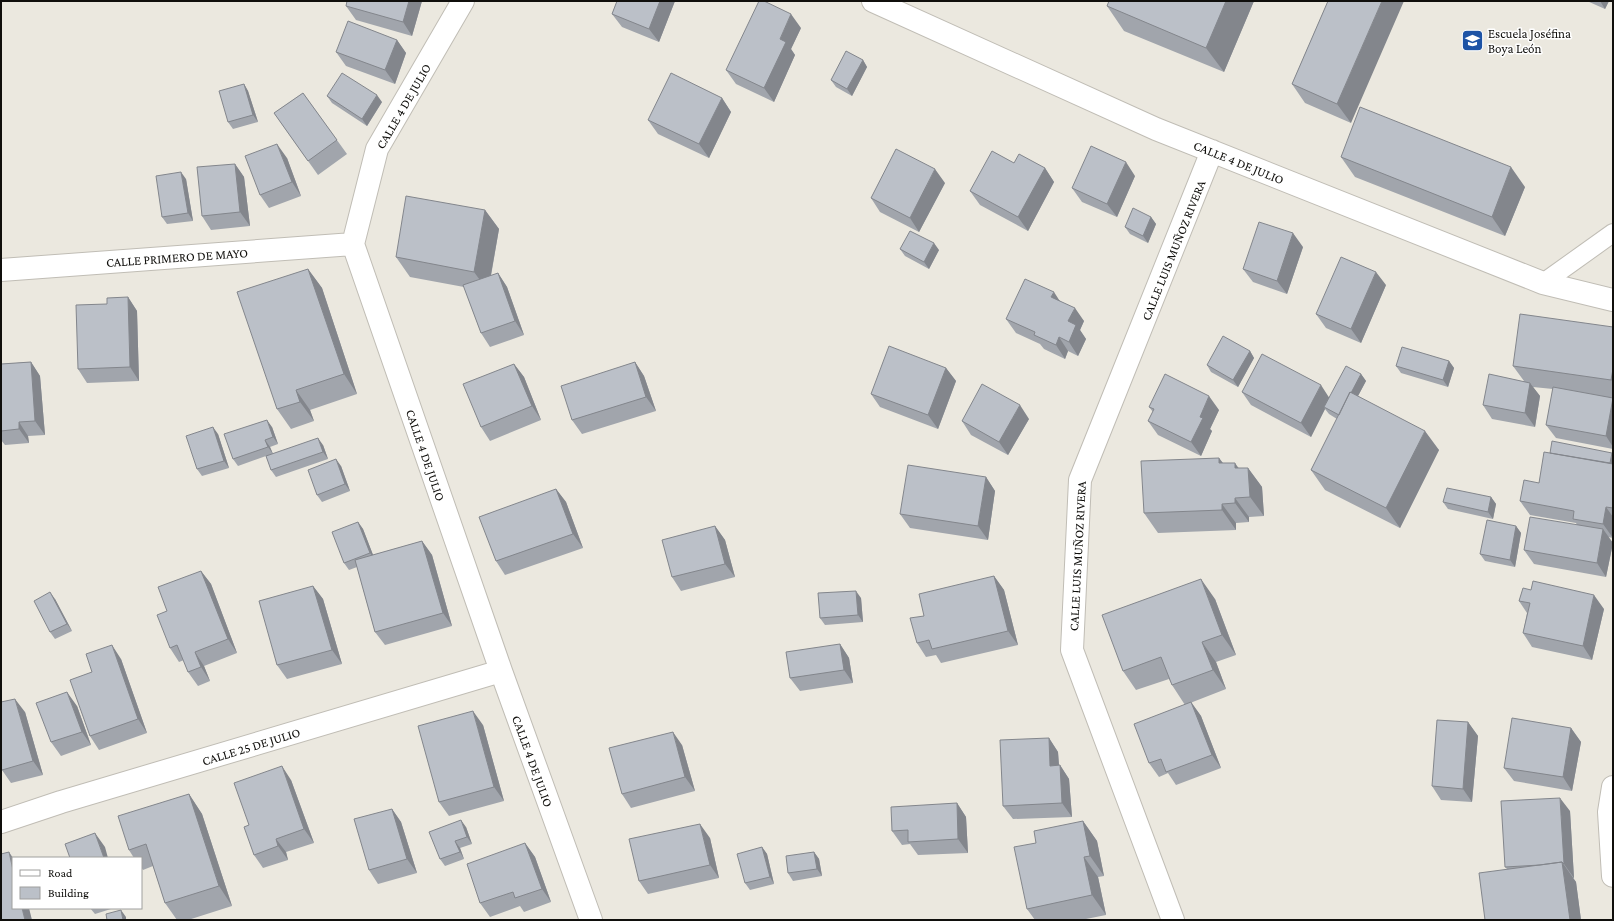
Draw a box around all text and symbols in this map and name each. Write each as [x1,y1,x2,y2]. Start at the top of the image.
place label: Escuela Joséfina Boya León [1488,26,1571,56]
school or university icon: Escuela Joséfina Boya León [1459,27,1485,53]
street label: CALLE 4 DE JULIO [373,61,434,152]
street label: CALLE 4 DE JULIO [1191,138,1286,188]
street label: CALLE LUIS MUÑOZ RIVERA [1138,177,1209,323]
street label: CALLE PRIMERO DE MAYO [106,245,249,270]
street label: CALLE 4 DE JULIO [403,407,448,503]
street label: CALLE LUIS MUÑOZ RIVERA [1066,480,1089,631]
street label: CALLE 4 DE JULIO [509,713,556,809]
street label: CALLE 25 DE JULIO [200,724,302,769]
legend [12,857,142,909]
text: Road [48,866,73,880]
text: Building [48,886,89,900]

